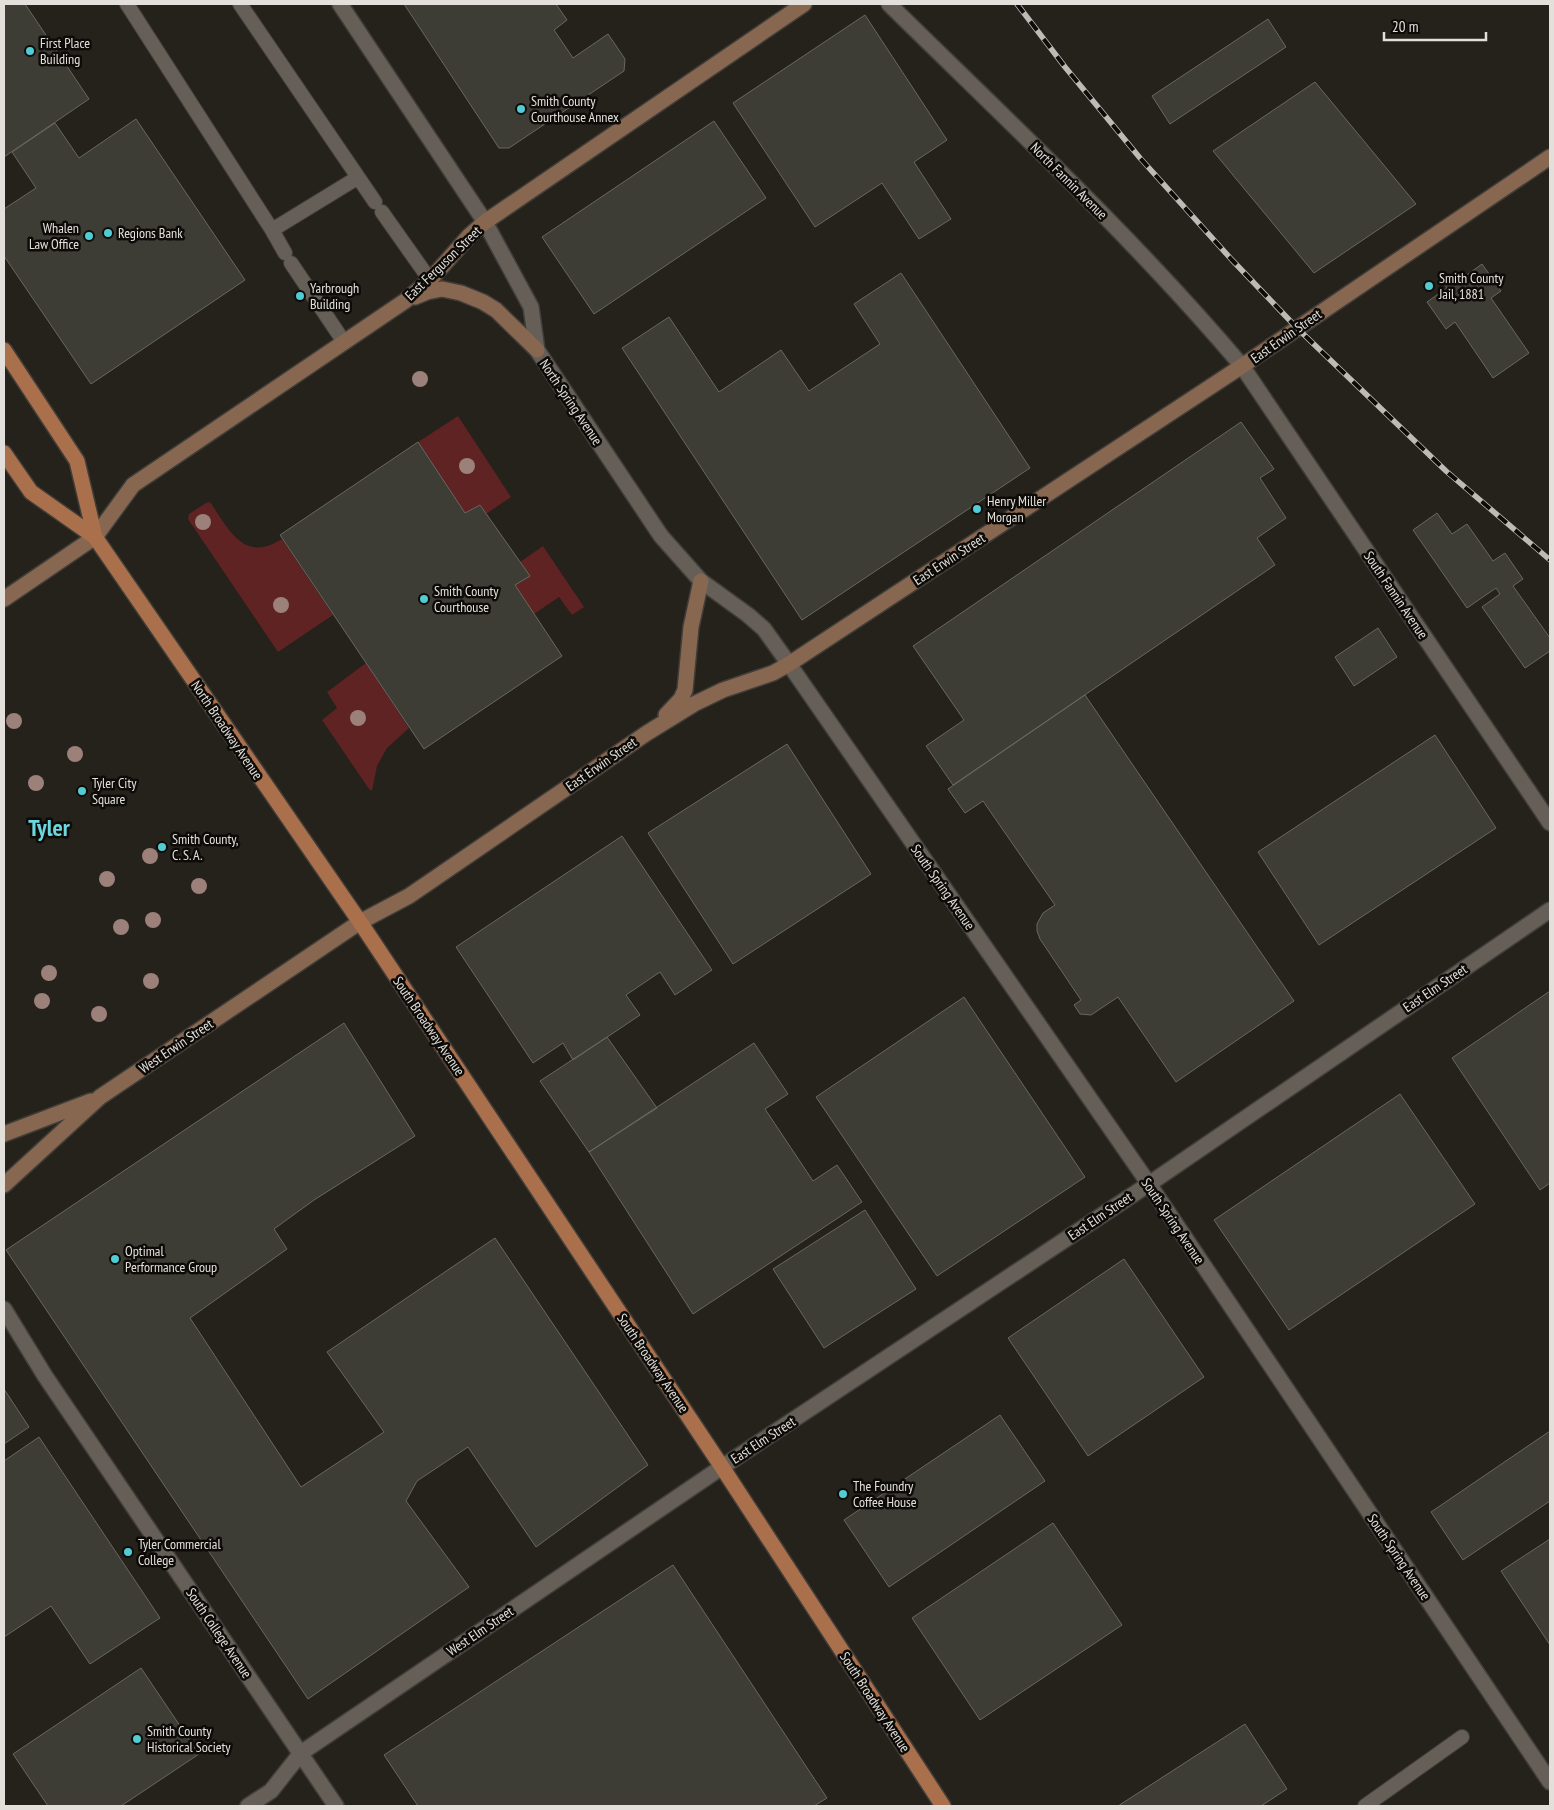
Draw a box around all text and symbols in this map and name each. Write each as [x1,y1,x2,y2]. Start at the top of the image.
scale bar [1384,10,1486,42]
text: 20 m [1392,17,1418,36]
place label: First Place Building [40,34,90,68]
marker: First Place Building [24,45,36,57]
place label: Smith County Courthouse Annex [531,92,619,126]
marker: Smith County Courthouse Annex [515,103,527,115]
street label: North Fannin Avenue [1027,139,1111,223]
place label: Whalen Law Office [29,219,79,253]
street label: East Ferguson Street [401,222,485,304]
place label: Regions Bank [118,224,183,242]
marker: Regions Bank [102,227,114,239]
marker: Whalen Law Office [83,230,95,242]
place label: Smith County Jail, 1881 [1438,269,1504,303]
place label: Yarbrough Building [310,279,359,313]
marker: Smith County Jail, 1881 [1423,280,1435,292]
marker: Yarbrough Building [294,290,306,302]
street label: East Erwin Street [1247,305,1325,367]
street label: North Spring Avenue [536,356,607,449]
place label: Henry Miller Morgan [987,492,1046,526]
marker: Henry Miller Morgan [971,503,983,515]
street label: East Erwin Street [910,529,989,589]
street label: South Fannin Avenue [1360,548,1432,642]
place label: Smith County Courthouse [434,582,499,616]
marker: Smith County Courthouse [418,593,430,605]
street label: North Broadway Avenue [187,677,267,783]
street label: East Erwin Street [562,733,640,795]
place label: Tyler City Square [92,774,137,808]
marker: Tyler City Square [76,785,88,797]
district label: Tyler [28,812,71,843]
place label: Smith County, C. S. A. [172,830,239,864]
marker: Smith County, C. S. A. [156,841,168,853]
street label: South Spring Avenue [907,841,979,933]
street label: East Elm Street [1400,960,1471,1016]
street label: South Broadway Avenue [389,973,469,1079]
street label: West Erwin Street [136,1015,217,1077]
street label: South Spring Avenue [1138,1174,1209,1268]
street label: East Elm Street [1065,1188,1136,1244]
place label: Optimal Performance Group [125,1242,217,1276]
marker: Optimal Performance Group [109,1253,121,1265]
street label: South Broadway Avenue [613,1310,693,1416]
street label: East Elm Street [727,1412,799,1468]
place label: The Foundry Coffee House [853,1477,917,1511]
marker: The Foundry Coffee House [837,1488,849,1500]
street label: South Spring Avenue [1364,1510,1435,1604]
place label: Tyler Commercial College [138,1535,221,1569]
marker: Tyler Commercial College [122,1546,134,1558]
street label: South College Avenue [182,1584,256,1682]
street label: West Elm Street [443,1602,517,1660]
street label: South Broadway Avenue [836,1648,914,1756]
place label: Smith County Historical Society [147,1722,231,1756]
marker: Smith County Historical Society [131,1733,143,1745]

